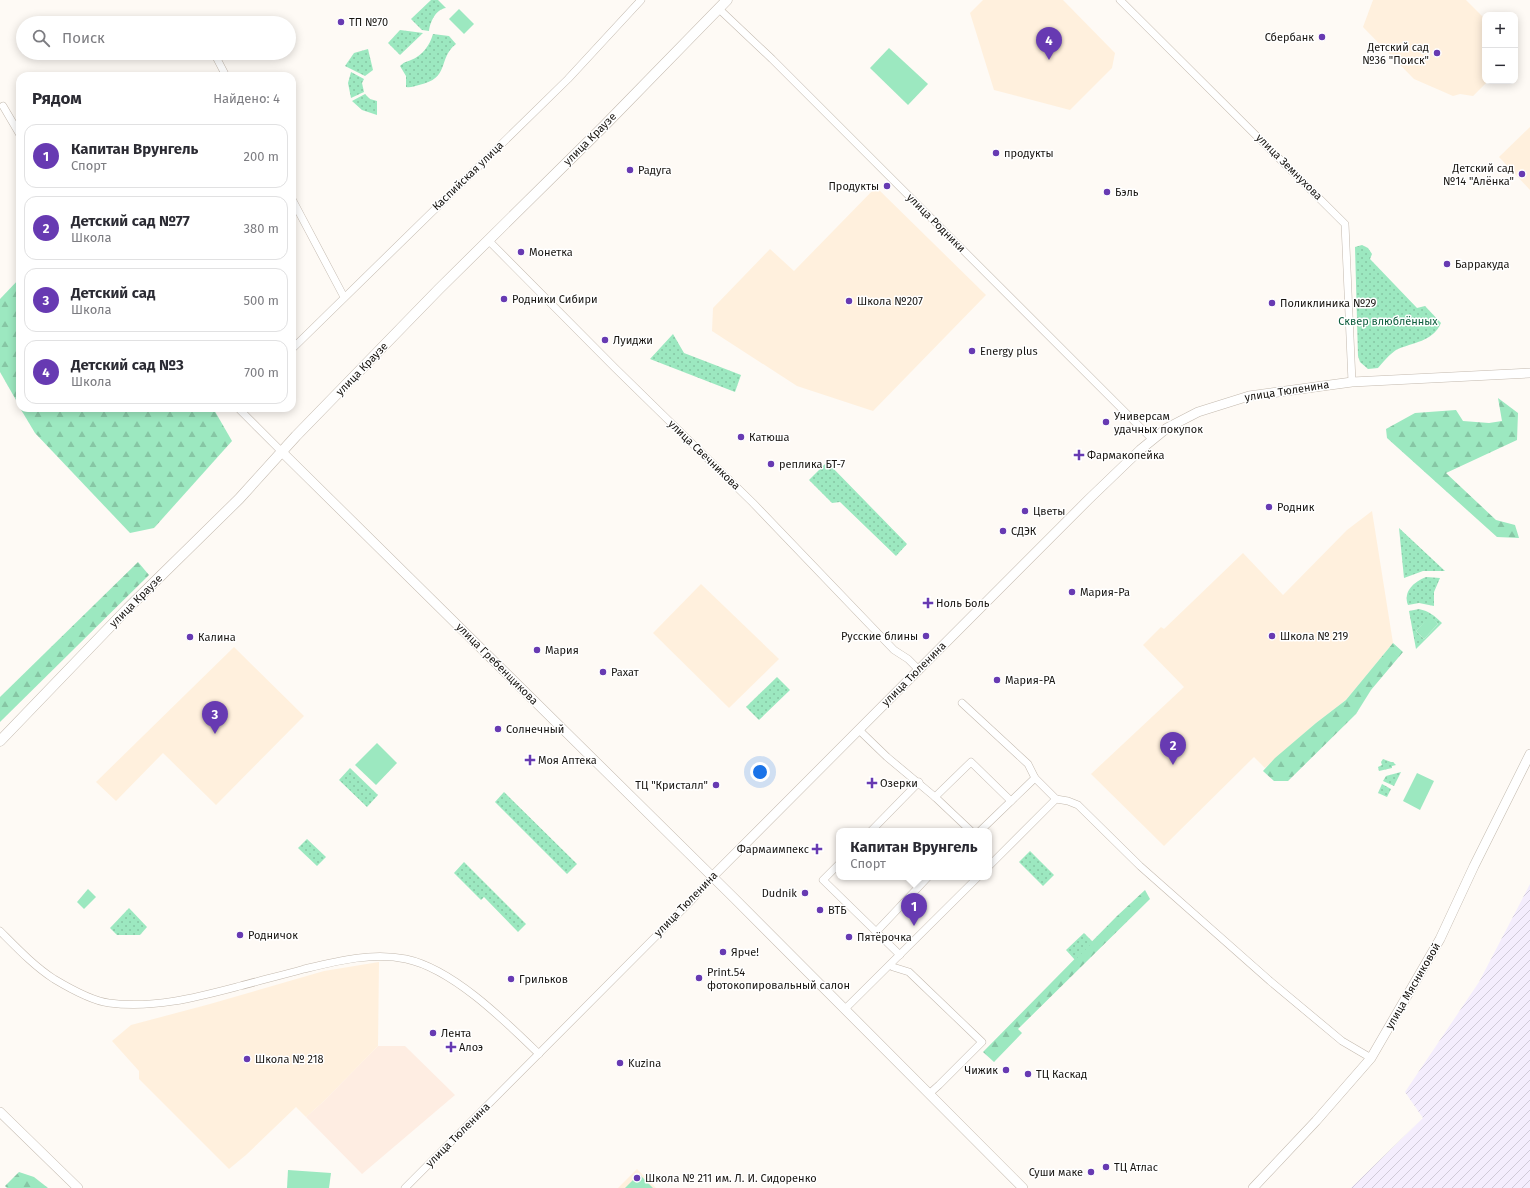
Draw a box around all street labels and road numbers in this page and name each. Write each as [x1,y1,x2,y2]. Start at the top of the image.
street label: улица Краузе [561,110,619,168]
street label: улица Земнухова [1253,131,1325,203]
street label: Каспийская улица [430,139,506,213]
street label: улица Родники [904,191,968,255]
street label: улица Краузе [333,340,391,398]
street label: улица Тюленина [1244,378,1330,404]
street label: улица Свечникова [665,417,743,493]
street label: улица Краузе [107,572,165,630]
street label: улица Гребенщикова [453,620,541,708]
street label: улица Тюленина [879,639,949,709]
street label: улица Тюленина [652,869,720,939]
street label: улица Мясниковой [1383,940,1443,1032]
street label: улица Тюленина [423,1100,493,1170]

